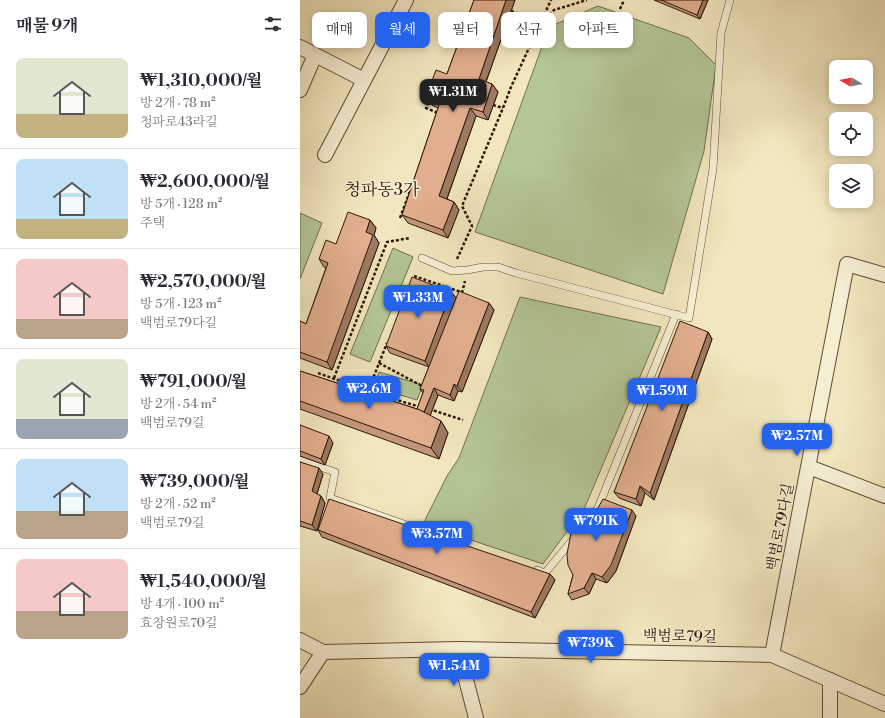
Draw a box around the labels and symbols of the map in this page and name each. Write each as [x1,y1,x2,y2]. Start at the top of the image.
north arrow [829,60,873,104]
pin: ₩1.31M [420,79,486,113]
district label: 청파동3가 [344,179,420,201]
pin: ₩1.33M [385,285,451,319]
pin: ₩2.6M [341,376,397,410]
pin: ₩1.59M [629,378,695,412]
pin: ₩2.57M [764,423,830,457]
street label: 백범로79다길 [763,482,798,573]
pin: ₩791K [568,508,624,542]
pin: ₩3.57M [404,521,470,555]
street label: 백범로79길 [643,626,717,647]
pin: ₩739K [563,630,619,664]
pin: ₩1.54M [421,653,487,687]

